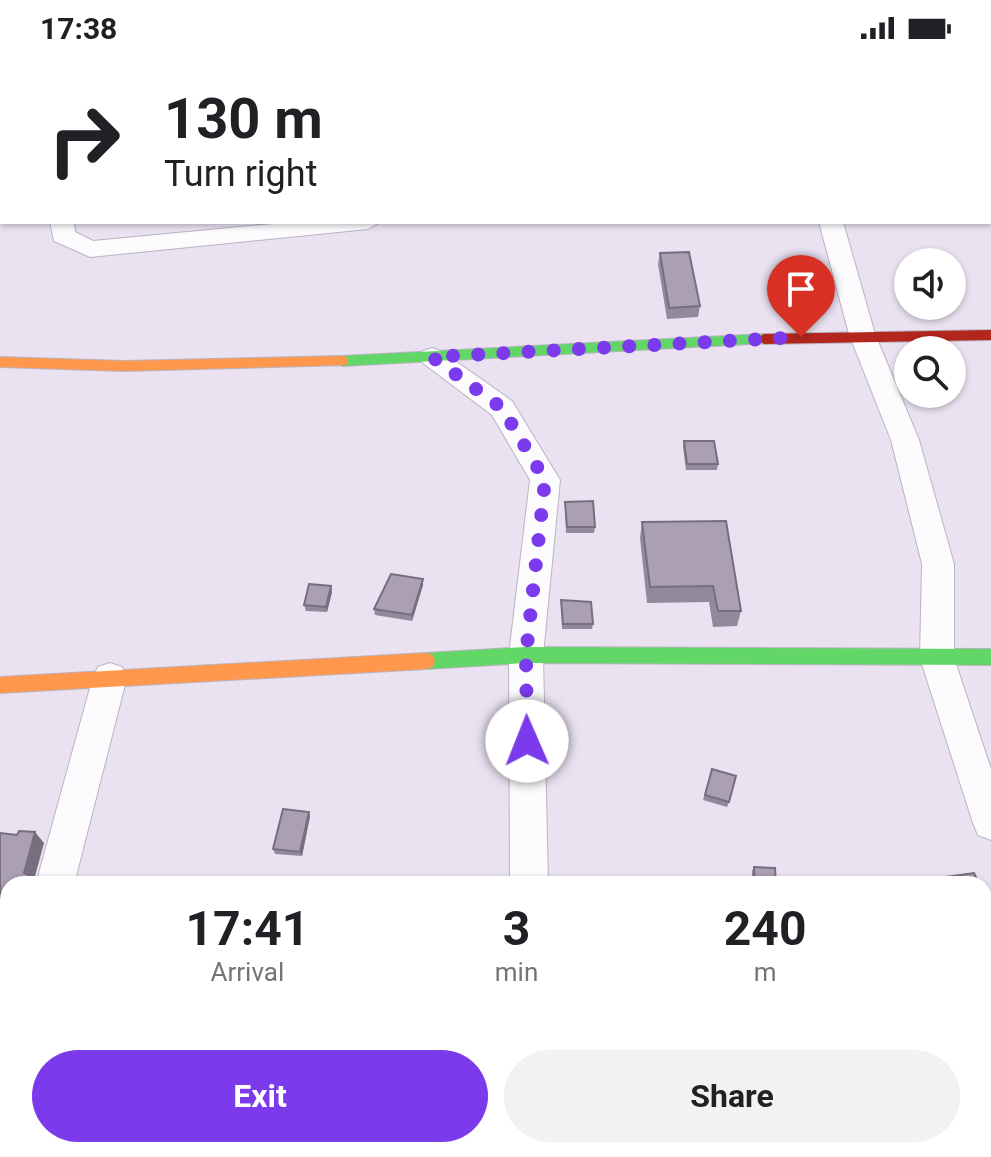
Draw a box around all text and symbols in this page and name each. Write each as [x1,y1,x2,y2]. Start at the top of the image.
text: 17:38 [40,11,117,46]
text: 130 m [164,86,323,152]
icon: right [32,88,136,192]
text: Turn right [164,153,317,195]
map controls [894,248,966,408]
button: sound [894,248,966,320]
pin [767,255,835,337]
icon: arrive [779,267,823,311]
button: search [894,336,966,408]
position arrow [485,699,569,783]
text: 17:41 [186,900,309,957]
text: 3 [503,900,530,957]
text: 240 [724,900,806,957]
text: Arrival [211,957,284,987]
text: min [495,957,538,987]
text: m [754,957,777,987]
button: Exit [32,1050,488,1142]
button: Share [504,1050,960,1142]

